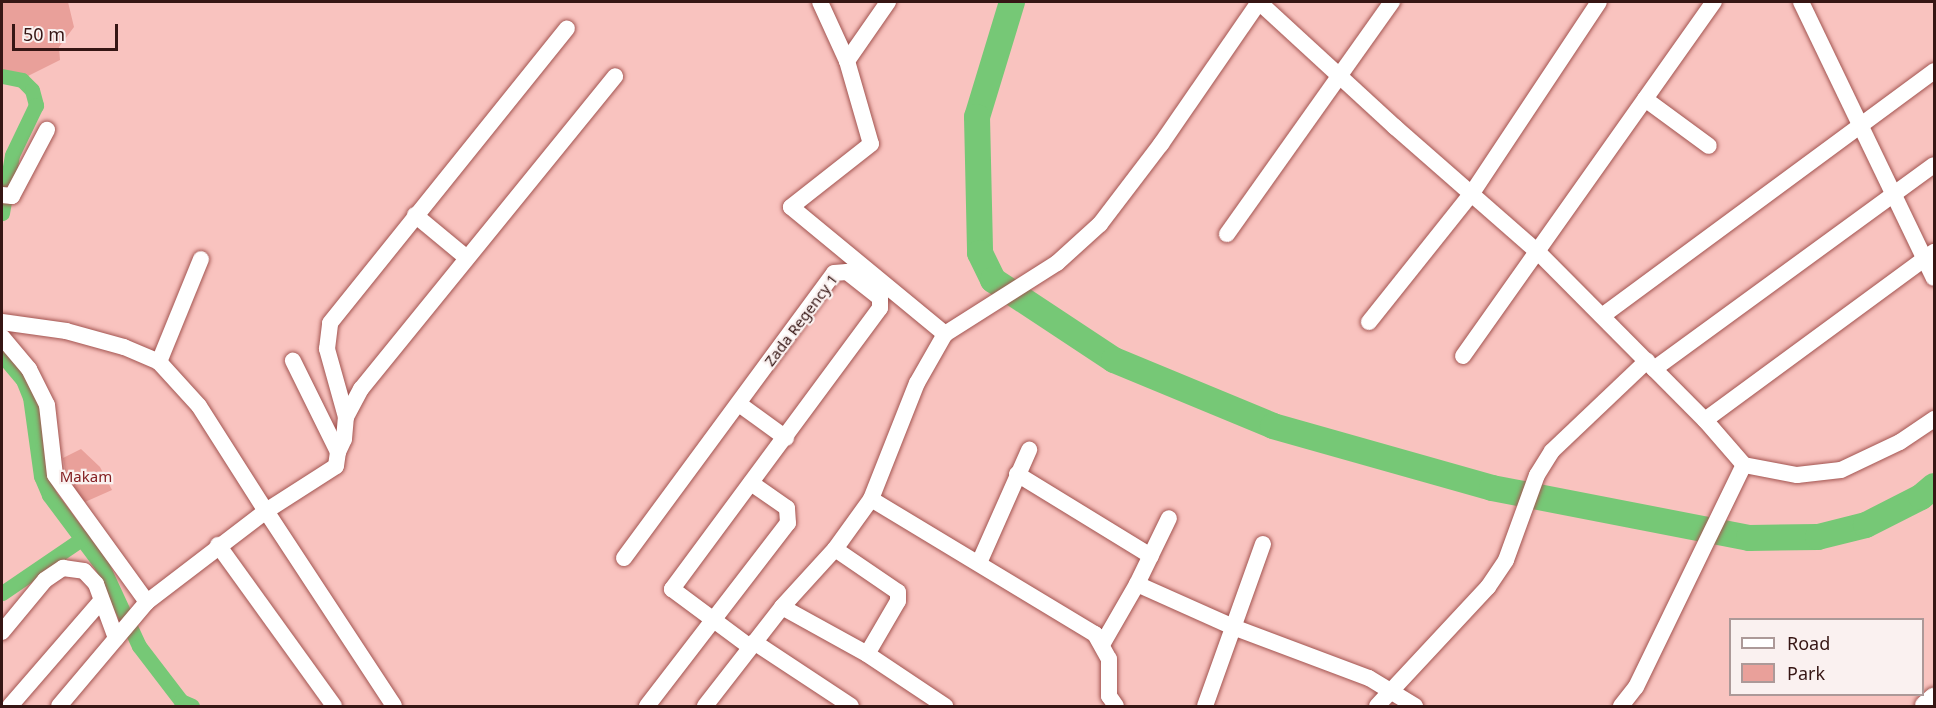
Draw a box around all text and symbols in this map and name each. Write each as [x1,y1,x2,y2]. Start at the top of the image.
scale bar [15,12,122,50]
text: 50 m [23,22,65,46]
street label: Zada Regency 1 [761,270,841,370]
park label: Makam [60,468,112,486]
legend [1729,618,1924,696]
text: Road [1787,631,1830,655]
text: Park [1787,661,1825,685]

